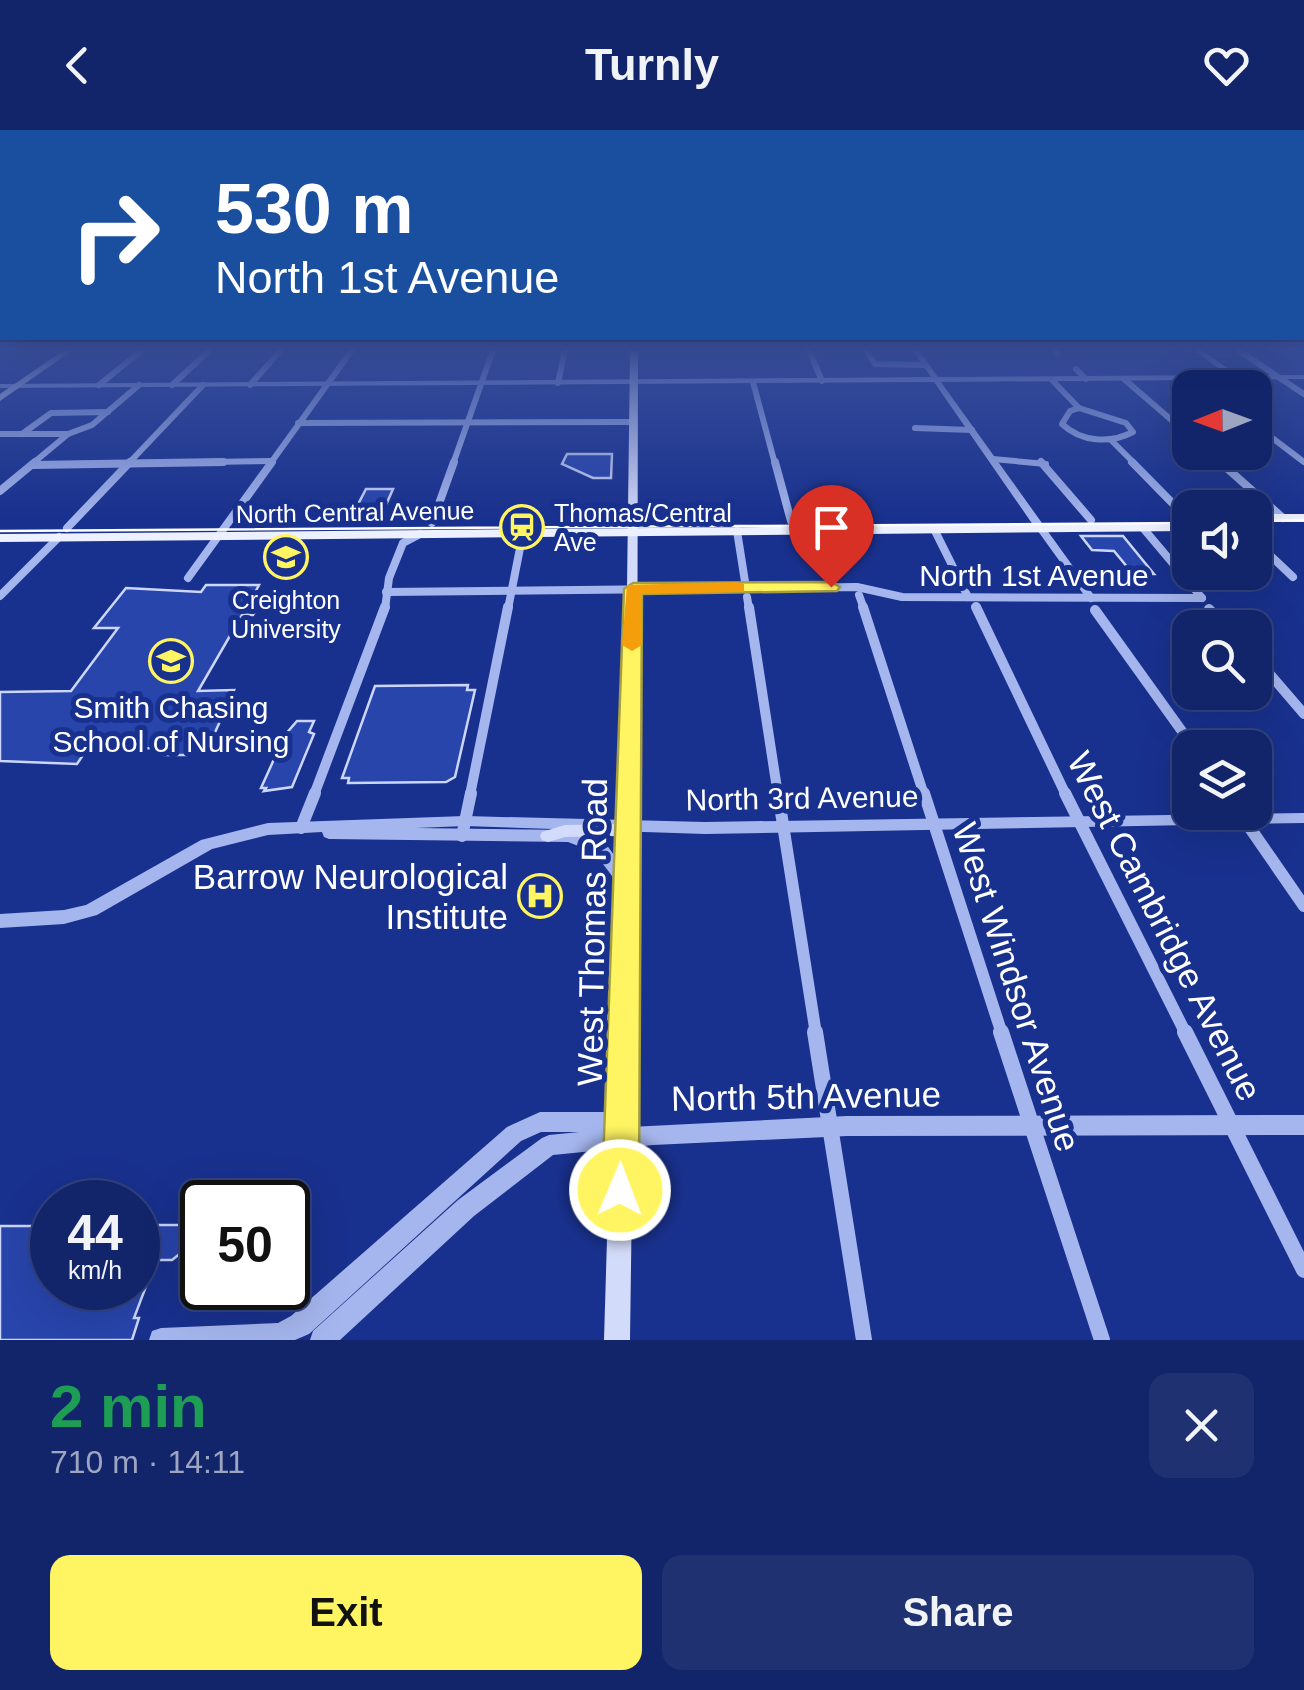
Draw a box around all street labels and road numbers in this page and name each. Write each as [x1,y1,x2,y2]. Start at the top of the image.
street label: North Central Avenue [235,496,475,528]
street label: North 1st Avenue [919,559,1149,592]
street label: West Cambridge Avenue [1060,745,1270,1107]
street label: West Thomas Road [570,778,614,1086]
street label: North 3rd Avenue [685,779,919,817]
street label: West Windsor Avenue [945,818,1089,1156]
street label: North 5th Avenue [671,1074,941,1118]

